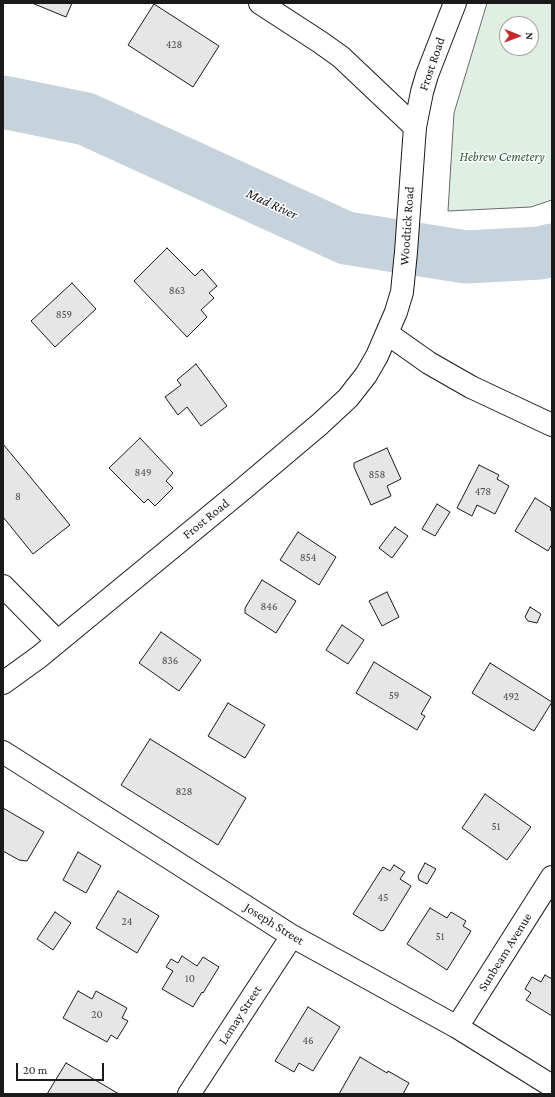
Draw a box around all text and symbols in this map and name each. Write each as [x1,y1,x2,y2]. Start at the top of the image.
north arrow [499,16,539,56]
text: N [524,32,536,40]
street label: Frost Road [416,35,448,93]
house number: 428 [166,38,182,52]
park label: Hebrew Cemetery [459,149,545,165]
water label: Mad River [244,185,300,223]
street label: Woodtick Road [396,186,418,266]
house number: 863 [169,284,185,298]
house number: 859 [56,308,72,322]
house number: 849 [134,466,152,480]
house number: 858 [369,468,385,482]
house number: 478 [475,485,491,499]
house number: 8 [15,490,21,504]
street label: Frost Road [180,496,232,542]
house number: 854 [300,551,316,565]
house number: 846 [260,600,278,614]
house number: 836 [162,654,178,668]
house number: 59 [389,689,399,703]
house number: 492 [503,690,519,704]
house number: 828 [175,785,193,799]
house number: 51 [492,820,500,834]
house number: 45 [378,891,388,905]
street label: Joseph Street [241,899,307,949]
street label: Sunbeam Avenue [475,910,535,994]
house number: 24 [122,915,132,929]
house number: 51 [436,930,444,944]
house number: 10 [185,972,195,986]
street label: Lemay Street [215,982,265,1048]
house number: 20 [91,1008,103,1022]
house number: 46 [302,1034,314,1048]
scale bar [18,1055,106,1081]
text: 20 m [23,1063,47,1077]

